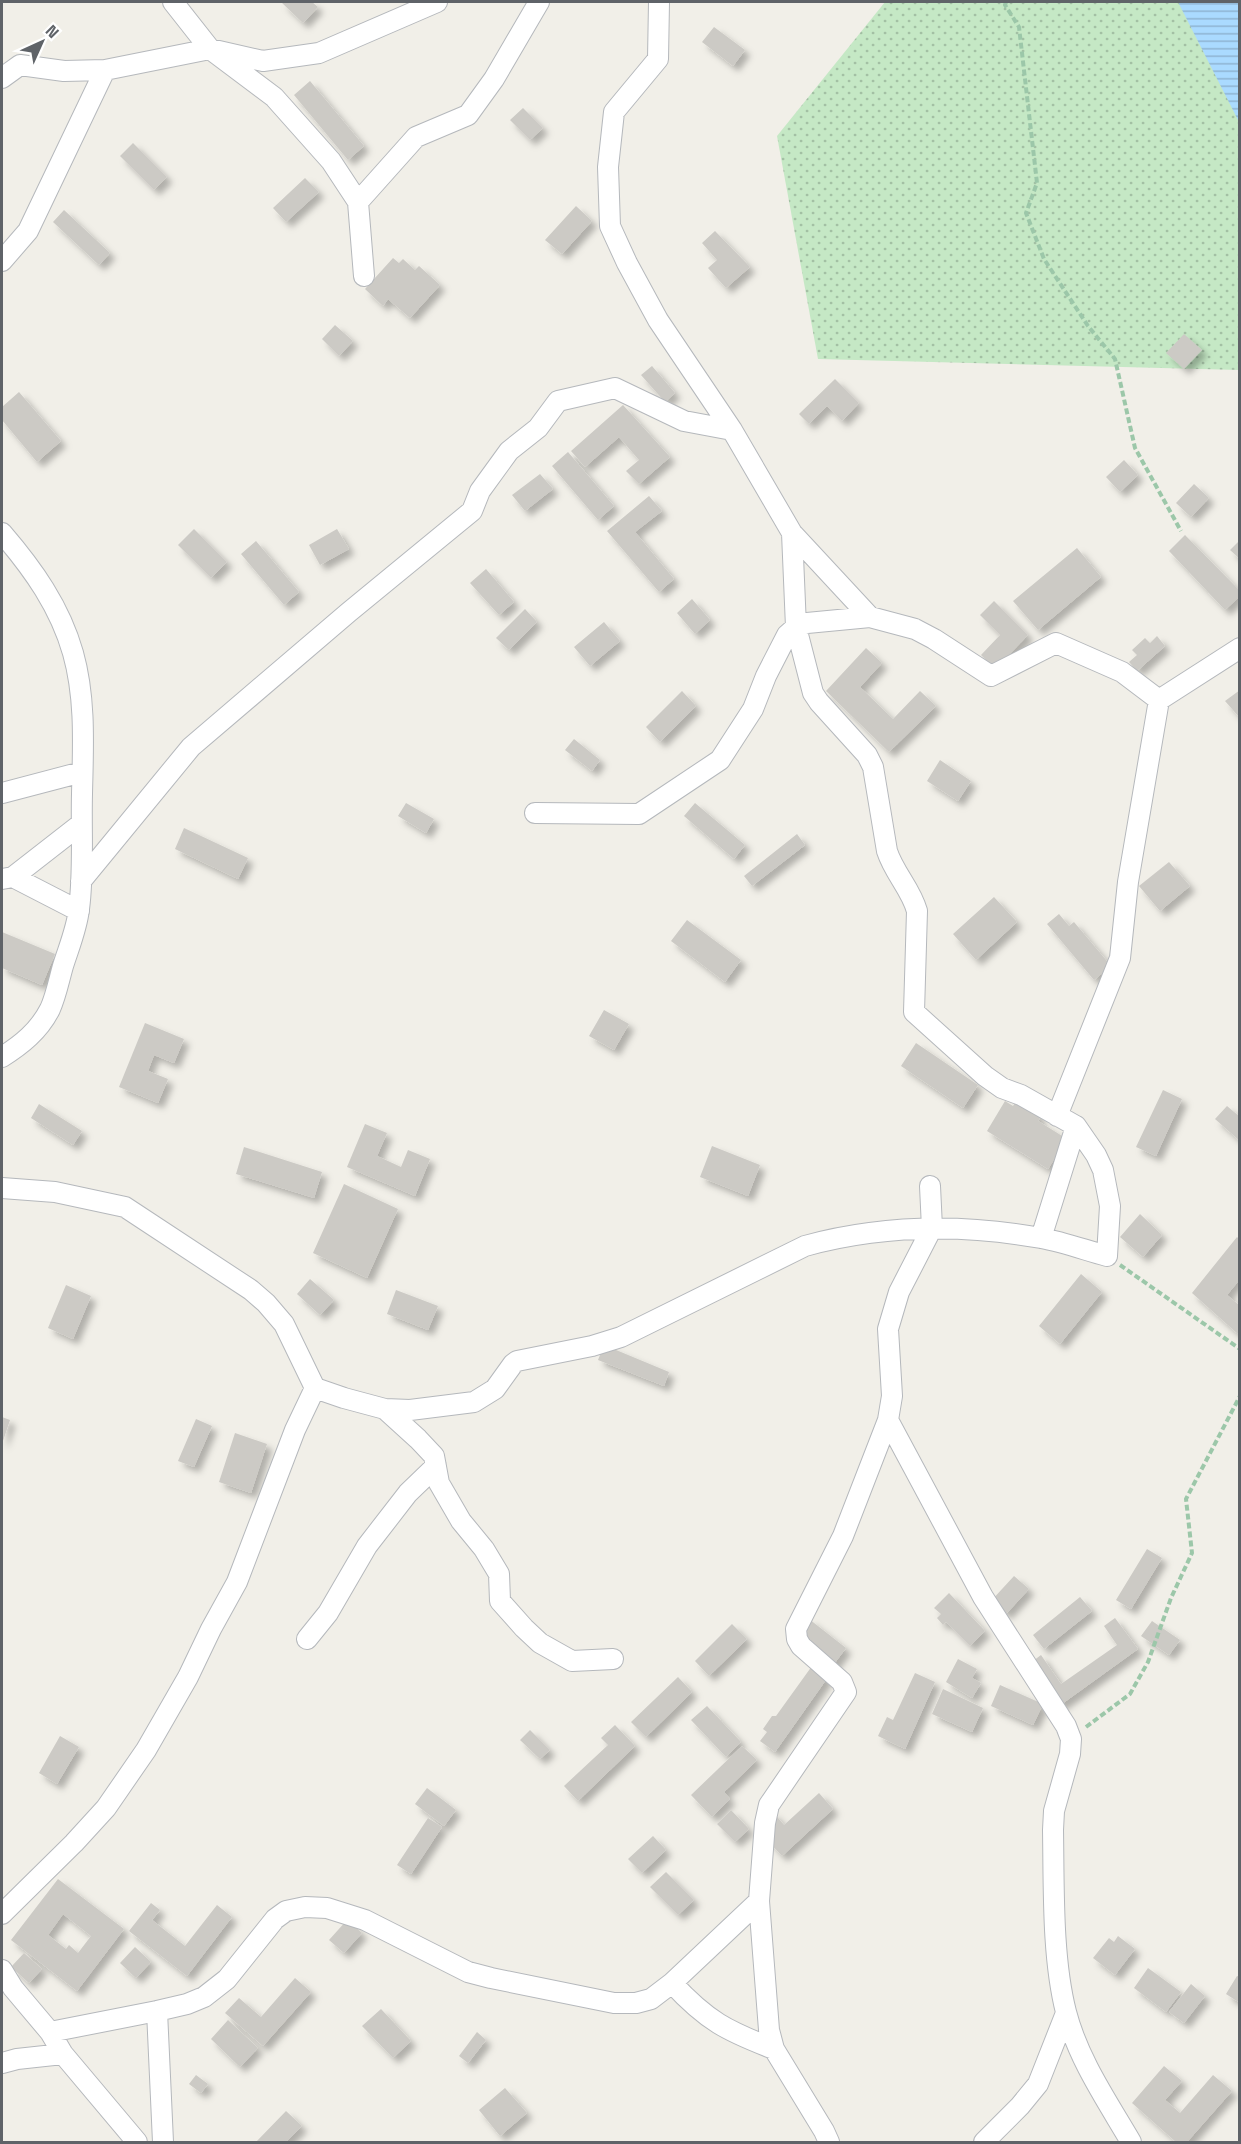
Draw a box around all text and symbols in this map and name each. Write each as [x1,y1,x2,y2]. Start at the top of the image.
north arrow [12,12,72,72]
text: N [41,21,63,43]

